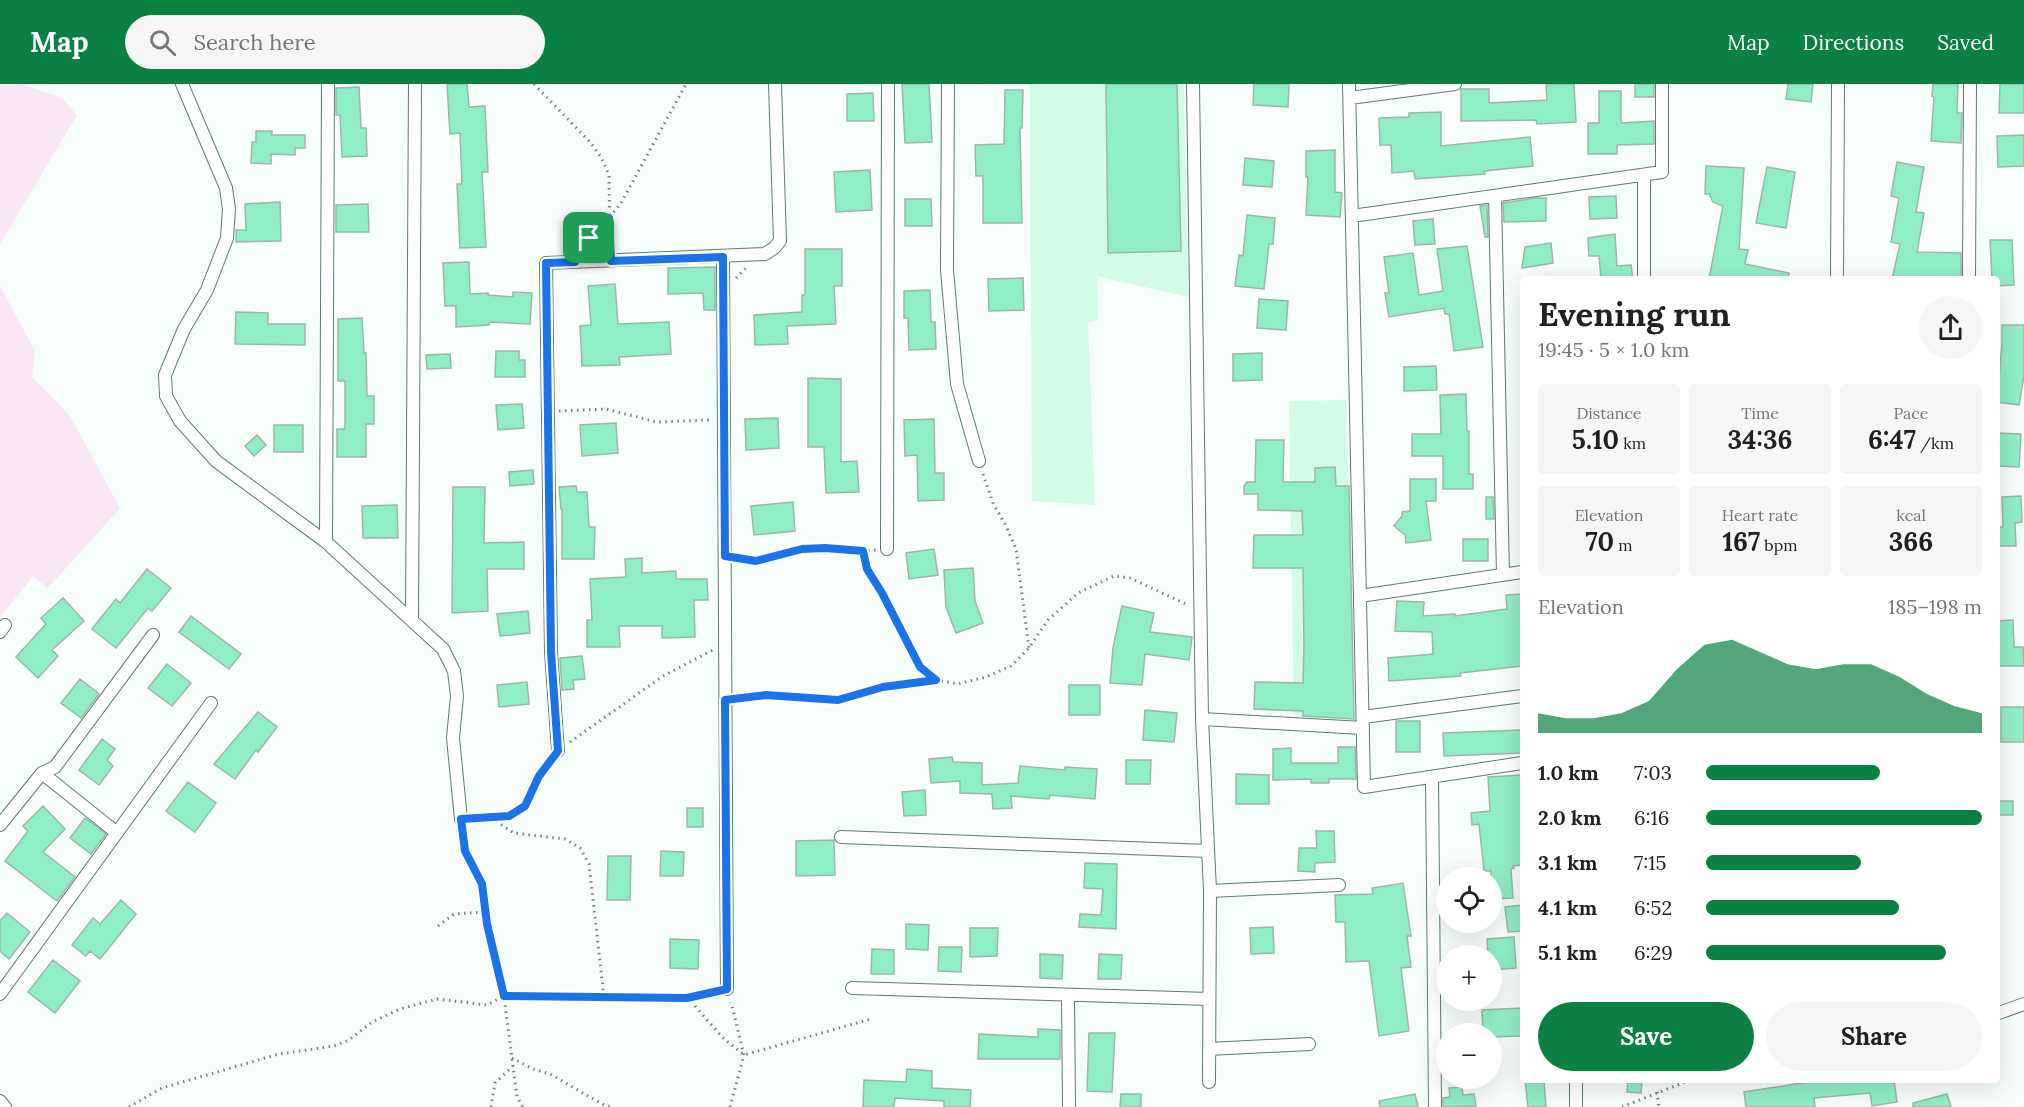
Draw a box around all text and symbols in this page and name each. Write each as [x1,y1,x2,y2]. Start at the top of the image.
search box [125,15,545,69]
text: Map [30,24,89,60]
icon: search [146,26,179,59]
text: Search here [194,28,316,56]
text: Map [1727,29,1770,56]
text: Directions [1803,29,1904,56]
text: Saved [1937,29,1994,56]
pin [563,212,614,263]
icon: arrive [572,221,605,254]
text: Evening run [1538,293,1730,335]
button: share [1919,296,1982,359]
text: 19:45 · 5 × 1.0 km [1538,337,1689,362]
text: Distance [1576,403,1642,423]
text: Time [1741,403,1779,423]
text: Pace [1894,403,1928,423]
text: 5.10 [1572,423,1619,456]
text: 34:36 [1728,423,1792,456]
text: 6:47 [1868,423,1916,456]
text: km [1619,433,1646,453]
text: /km [1916,433,1954,453]
text: Elevation [1575,505,1643,525]
text: Heart rate [1722,505,1798,525]
text: kcal [1896,505,1926,525]
text: 70 [1585,525,1614,558]
text: 167 [1722,525,1760,558]
text: 366 [1889,525,1933,558]
text: m [1614,535,1633,555]
text: bpm [1760,535,1798,555]
text: Elevation [1538,594,1624,619]
text: 185–198 m [1888,594,1982,619]
text: 1.0 km [1538,760,1599,785]
text: 7:03 [1634,760,1672,785]
text: 2.0 km [1538,805,1601,830]
text: 6:16 [1634,805,1669,830]
text: 3.1 km [1538,850,1598,875]
text: 7:15 [1634,850,1666,875]
map controls [1436,867,1502,1089]
button: locate [1436,867,1502,933]
text: 4.1 km [1538,895,1597,920]
text: 6:52 [1634,895,1672,920]
text: 5.1 km [1538,940,1597,965]
text: 6:29 [1634,940,1673,965]
button: + [1436,945,1502,1011]
button: Save [1538,1002,1754,1071]
button: Share [1766,1002,1982,1071]
button: − [1436,1023,1502,1089]

